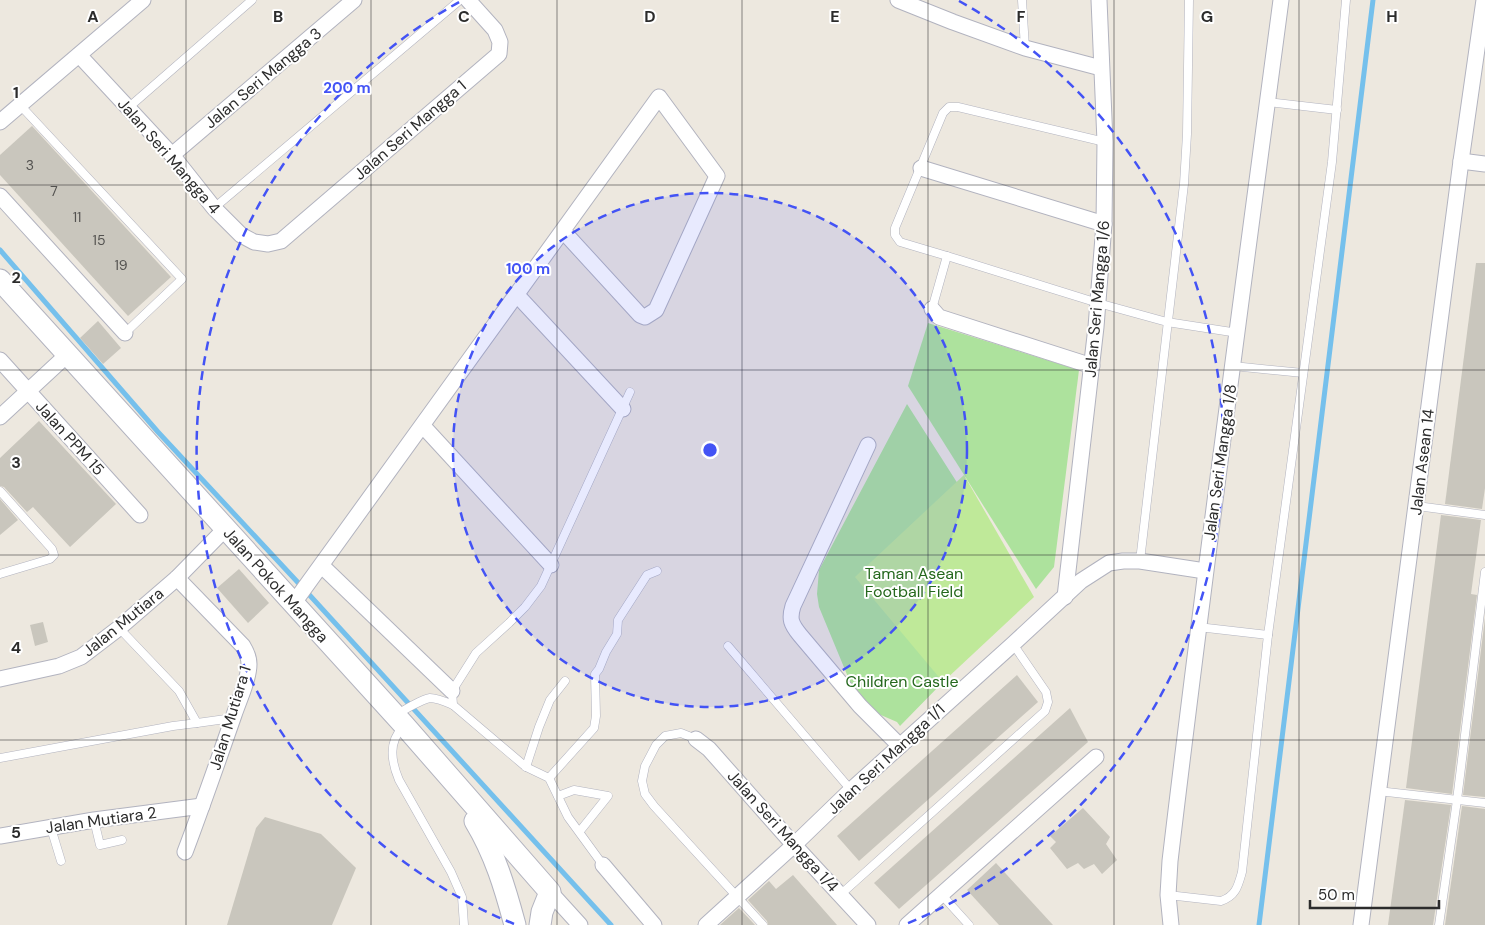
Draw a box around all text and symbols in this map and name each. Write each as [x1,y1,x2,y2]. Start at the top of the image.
text: A [87,6,99,27]
text: B [273,6,283,27]
text: C [458,6,470,27]
text: D [644,6,656,27]
text: E [830,6,840,27]
text: F [1017,6,1026,27]
text: G [1201,6,1213,27]
text: H [1386,6,1398,27]
street label: Jalan Seri Mangga 3 [200,23,326,133]
street label: Jalan Seri Mangga 1 [350,76,470,184]
text: 200 m [323,78,371,98]
text: 1 [13,82,19,103]
street label: Jalan Seri Mangga 4 [113,94,225,218]
house number: 3 [26,156,34,174]
house number: 7 [50,182,58,200]
house number: 11 [73,208,81,226]
street label: Jalan Seri Mangga 1/6 [1080,219,1114,379]
house number: 15 [93,231,105,249]
house number: 19 [114,256,128,274]
text: 100 m [506,259,550,279]
text: 2 [11,267,21,288]
street label: Jalan Seri Mangga 1/8 [1199,383,1241,541]
street label: Jalan PPM 15 [31,396,109,480]
street label: Jalan Asean 14 [1405,407,1439,516]
centre of rings [701,441,719,459]
text: 3 [11,452,21,473]
street label: Jalan Pokok Mangga [219,523,333,647]
park label: Taman Asean Football Field [865,563,963,602]
street label: Jalan Mutiara [78,583,168,661]
text: 4 [11,637,21,658]
street label: Jalan Mutiara 1 [204,663,256,773]
park label: Children Castle [845,671,959,692]
street label: Jalan Seri Mangga 1/1 [823,699,949,819]
street label: Jalan Seri Mangga 1/4 [723,766,843,897]
street label: Jalan Mutiara 2 [44,802,158,838]
text: 5 [11,822,21,843]
scale bar [1310,878,1439,910]
text: 50 m [1318,885,1355,905]

